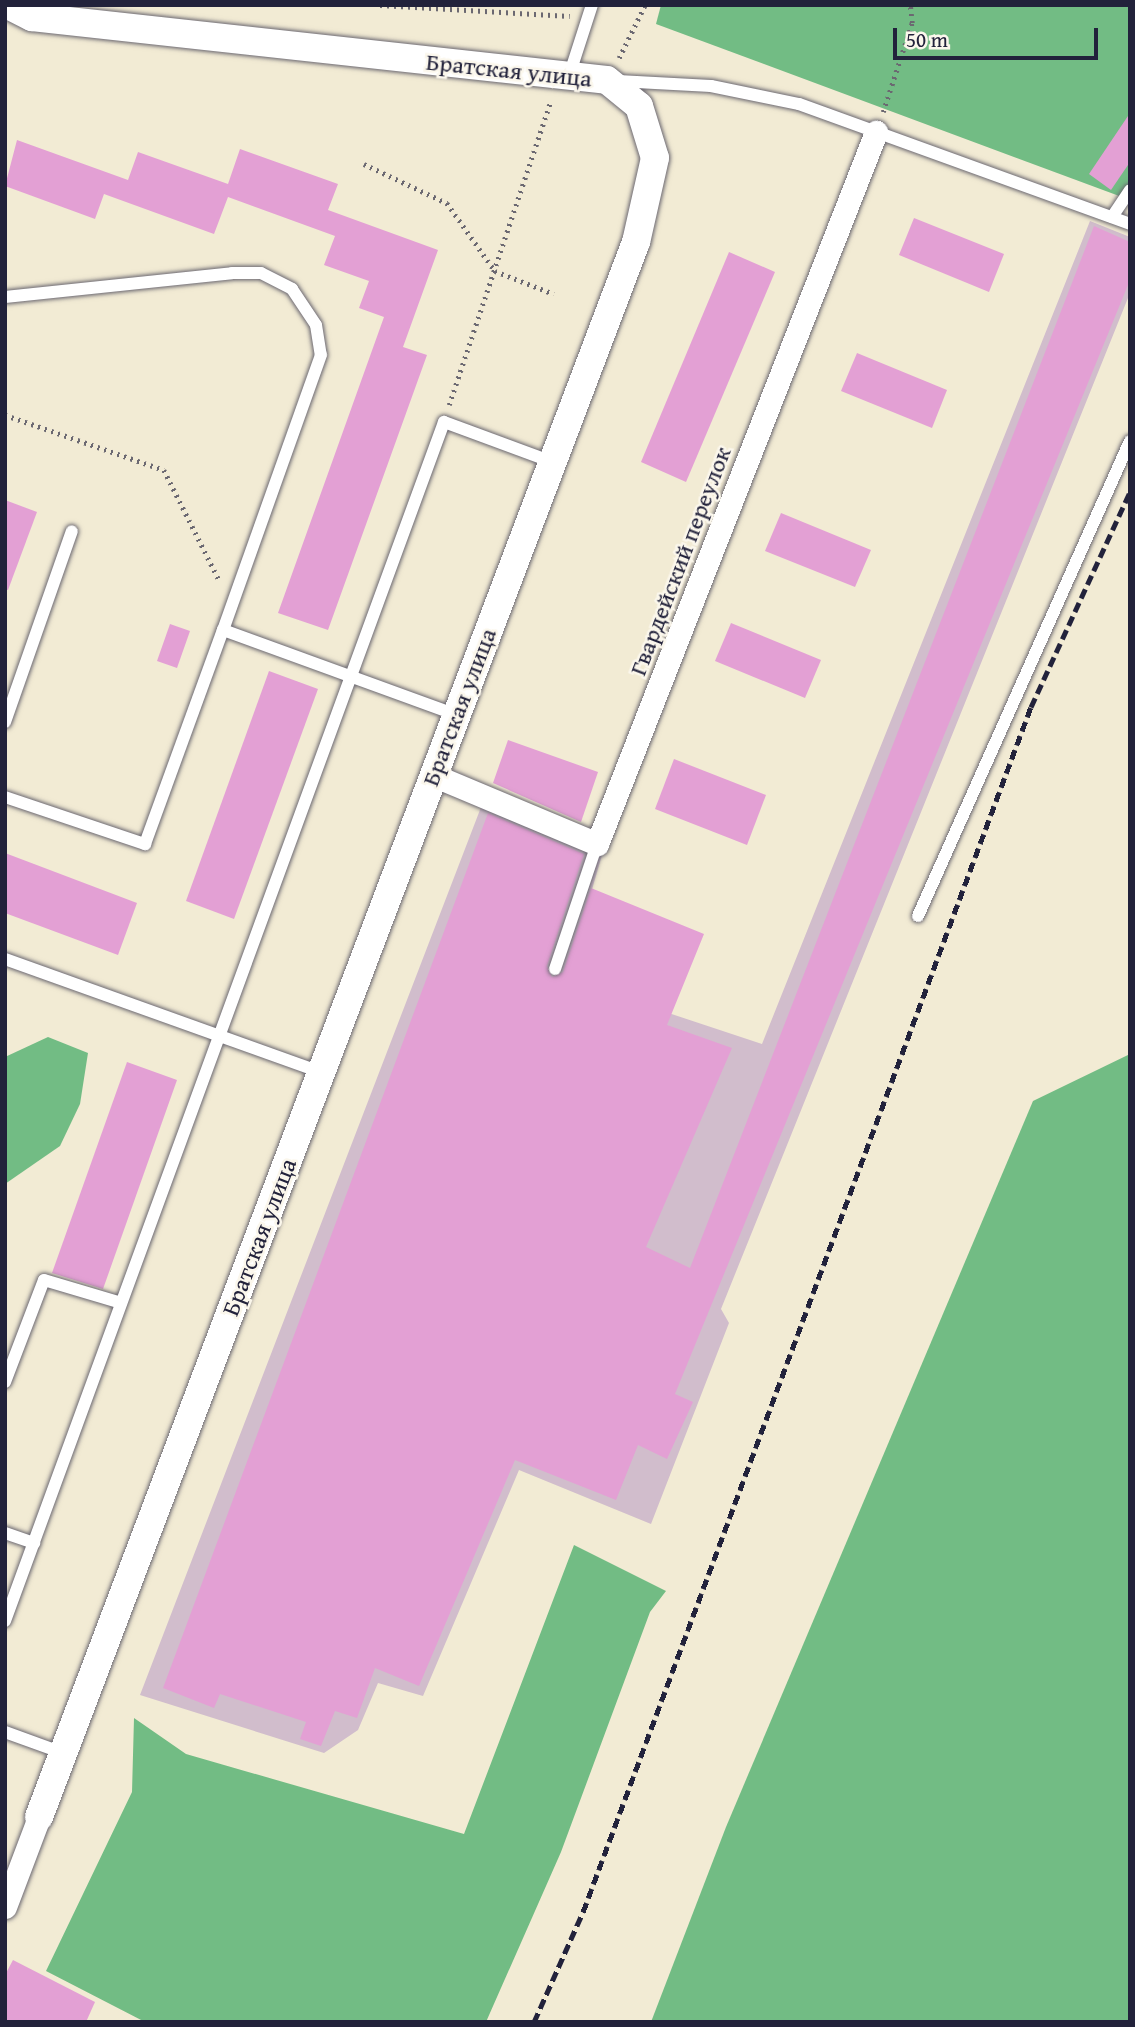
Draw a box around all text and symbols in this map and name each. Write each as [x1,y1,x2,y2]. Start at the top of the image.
scale bar [897,14,1102,58]
text: 50 m [906,24,948,55]
street label: Братская улица [425,47,593,93]
street label: Гвардейский переулок [623,443,737,679]
street label: Братская улица [416,624,502,790]
street label: Братская улица [216,1154,302,1320]

